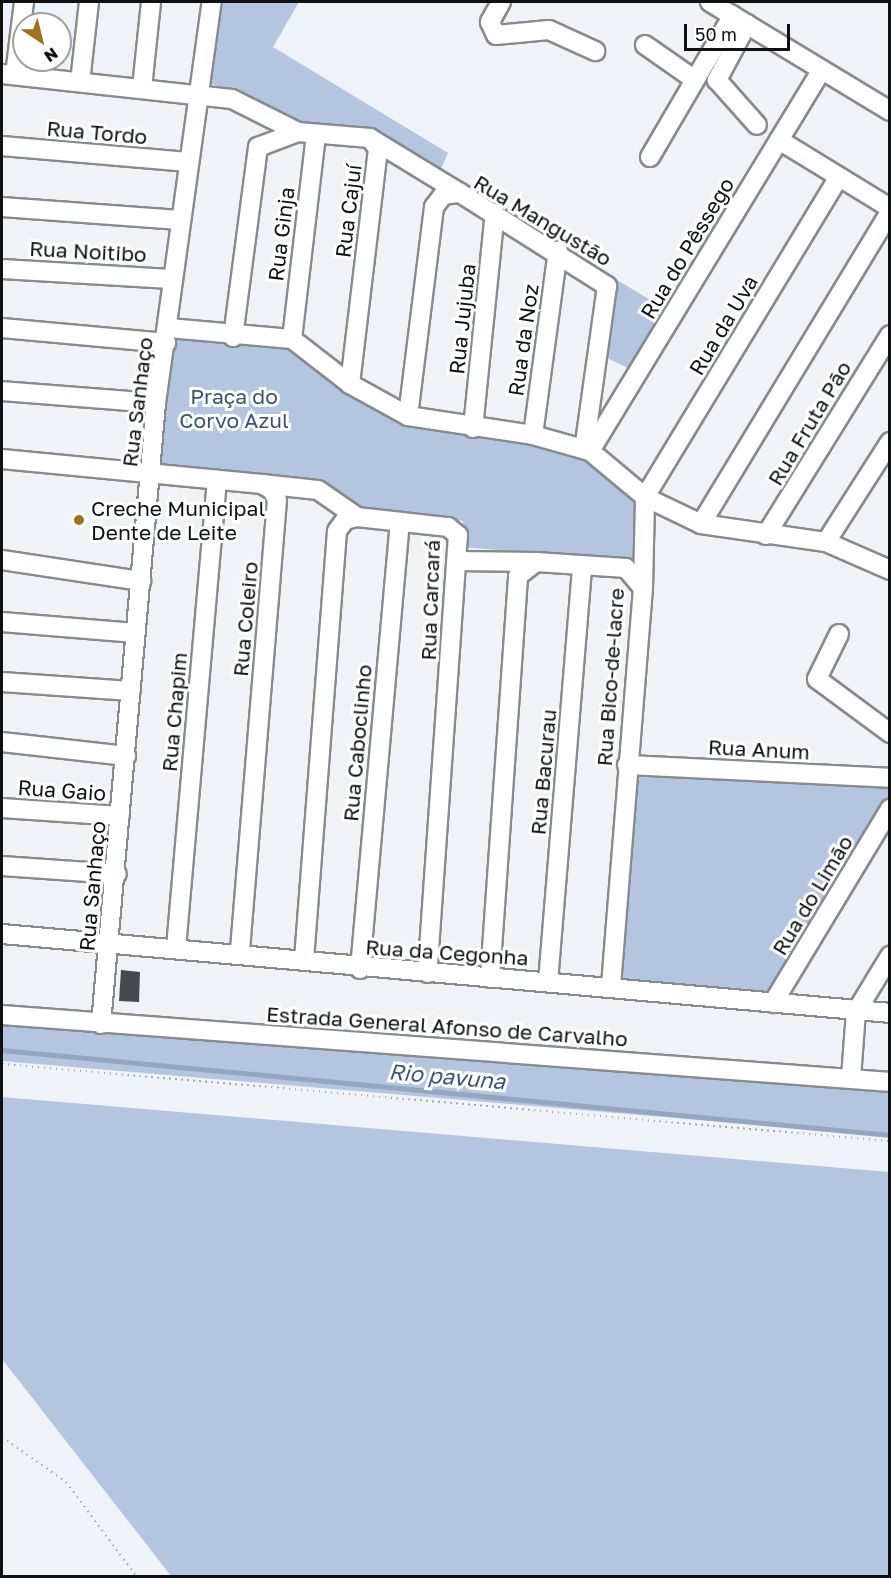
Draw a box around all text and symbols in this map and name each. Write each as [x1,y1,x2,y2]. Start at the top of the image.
north arrow [12,12,72,72]
scale bar [687,12,794,50]
text: 50 m [695,23,737,45]
text: N [40,43,62,67]
street label: Rua Tordo [46,115,148,149]
street label: Rua Cajuí [330,163,366,259]
street label: Rua Mangustão [470,169,616,271]
street label: Rua do Pêssego [635,173,739,323]
street label: Rua Ginja [263,186,299,282]
street label: Rua Noitibo [29,235,147,267]
street label: Rua Jujuba [444,262,480,376]
street label: Rua da Uva [683,270,763,380]
street label: Rua da Noz [503,282,543,398]
street label: Rua Sanhaço [117,336,157,468]
street label: Rua Fruta Pão [762,356,856,490]
park label: Praça do Corvo Azul [179,383,289,433]
place label: Creche Municipal Dente de Leite [91,495,265,545]
marker: Creche Municipal Dente de Leite [72,513,86,527]
street label: Rua Carcará [415,539,445,661]
street label: Rua Coleiro [227,560,263,678]
street label: Rua Bico-de-lacre [591,587,629,767]
street label: Rua Chapim [156,651,192,773]
street label: Rua Caboclinho [338,663,376,823]
street label: Rua Bacurau [525,708,561,836]
street label: Rua Anum [707,734,811,764]
street label: Rua Gaio [17,774,107,806]
street label: Rua Sanhaço [74,820,110,952]
street label: Rua do Limão [766,831,858,959]
street label: Rua da Cegonha [365,934,529,970]
street label: Estrada General Afonso de Carvalho [265,1001,629,1051]
water label: Rio pavuna [388,1058,506,1094]

